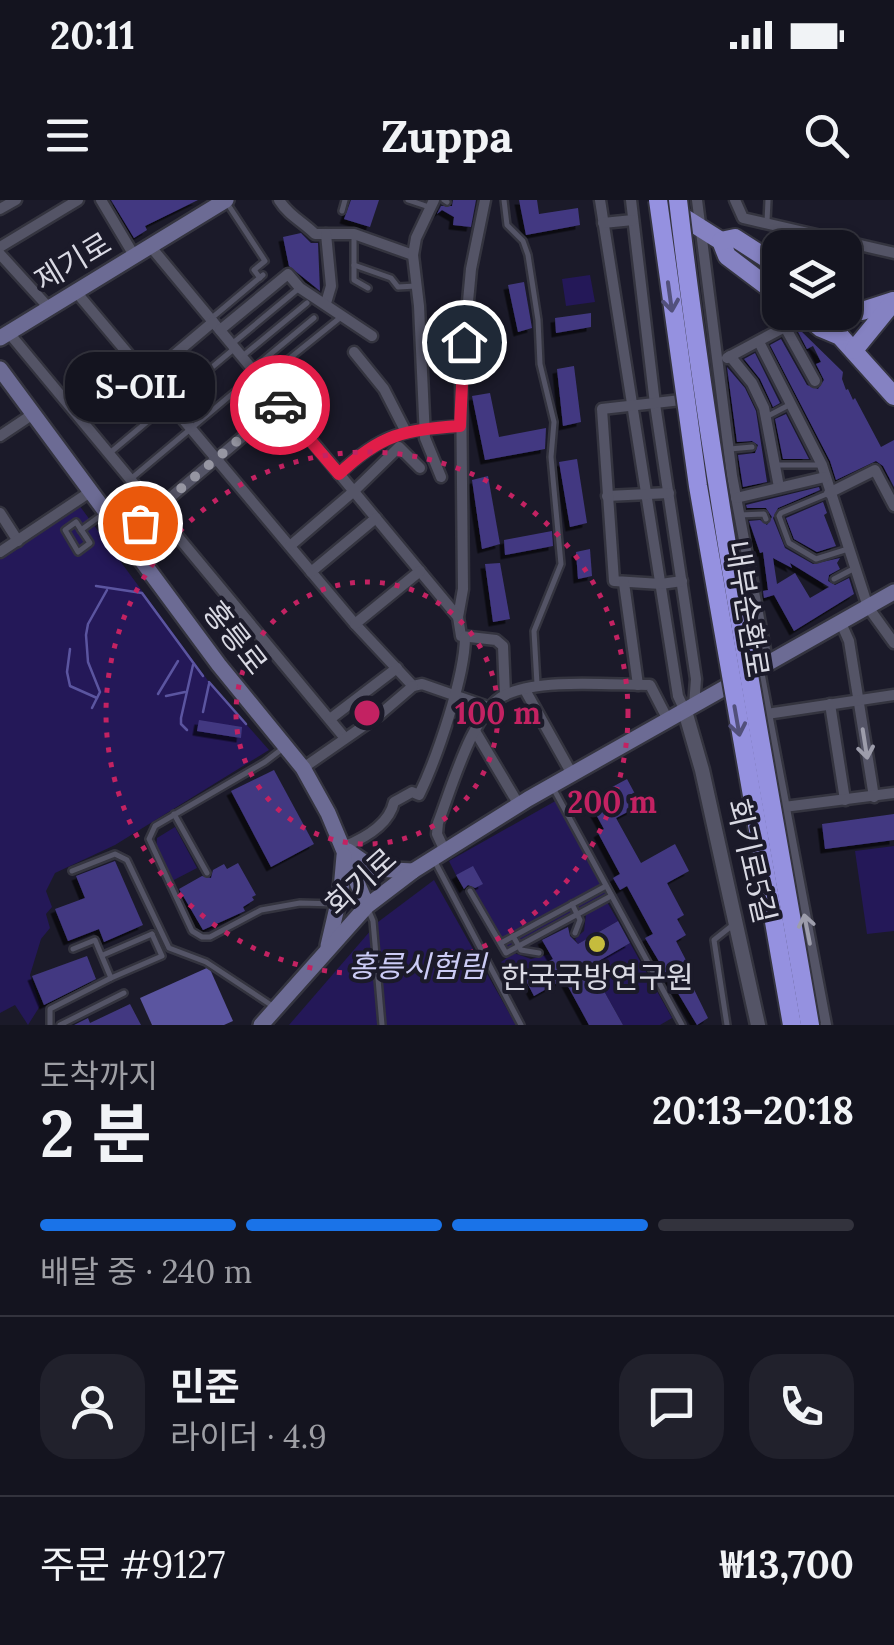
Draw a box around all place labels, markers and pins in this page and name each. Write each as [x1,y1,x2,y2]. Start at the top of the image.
pin [422,300,507,385]
callout: S-OIL [65,353,215,423]
pin [98,481,183,566]
centre of rings [349,695,385,731]
marker: 한국국방연구원 [586,933,608,955]
place label: 한국국방연구원 [500,958,694,996]

